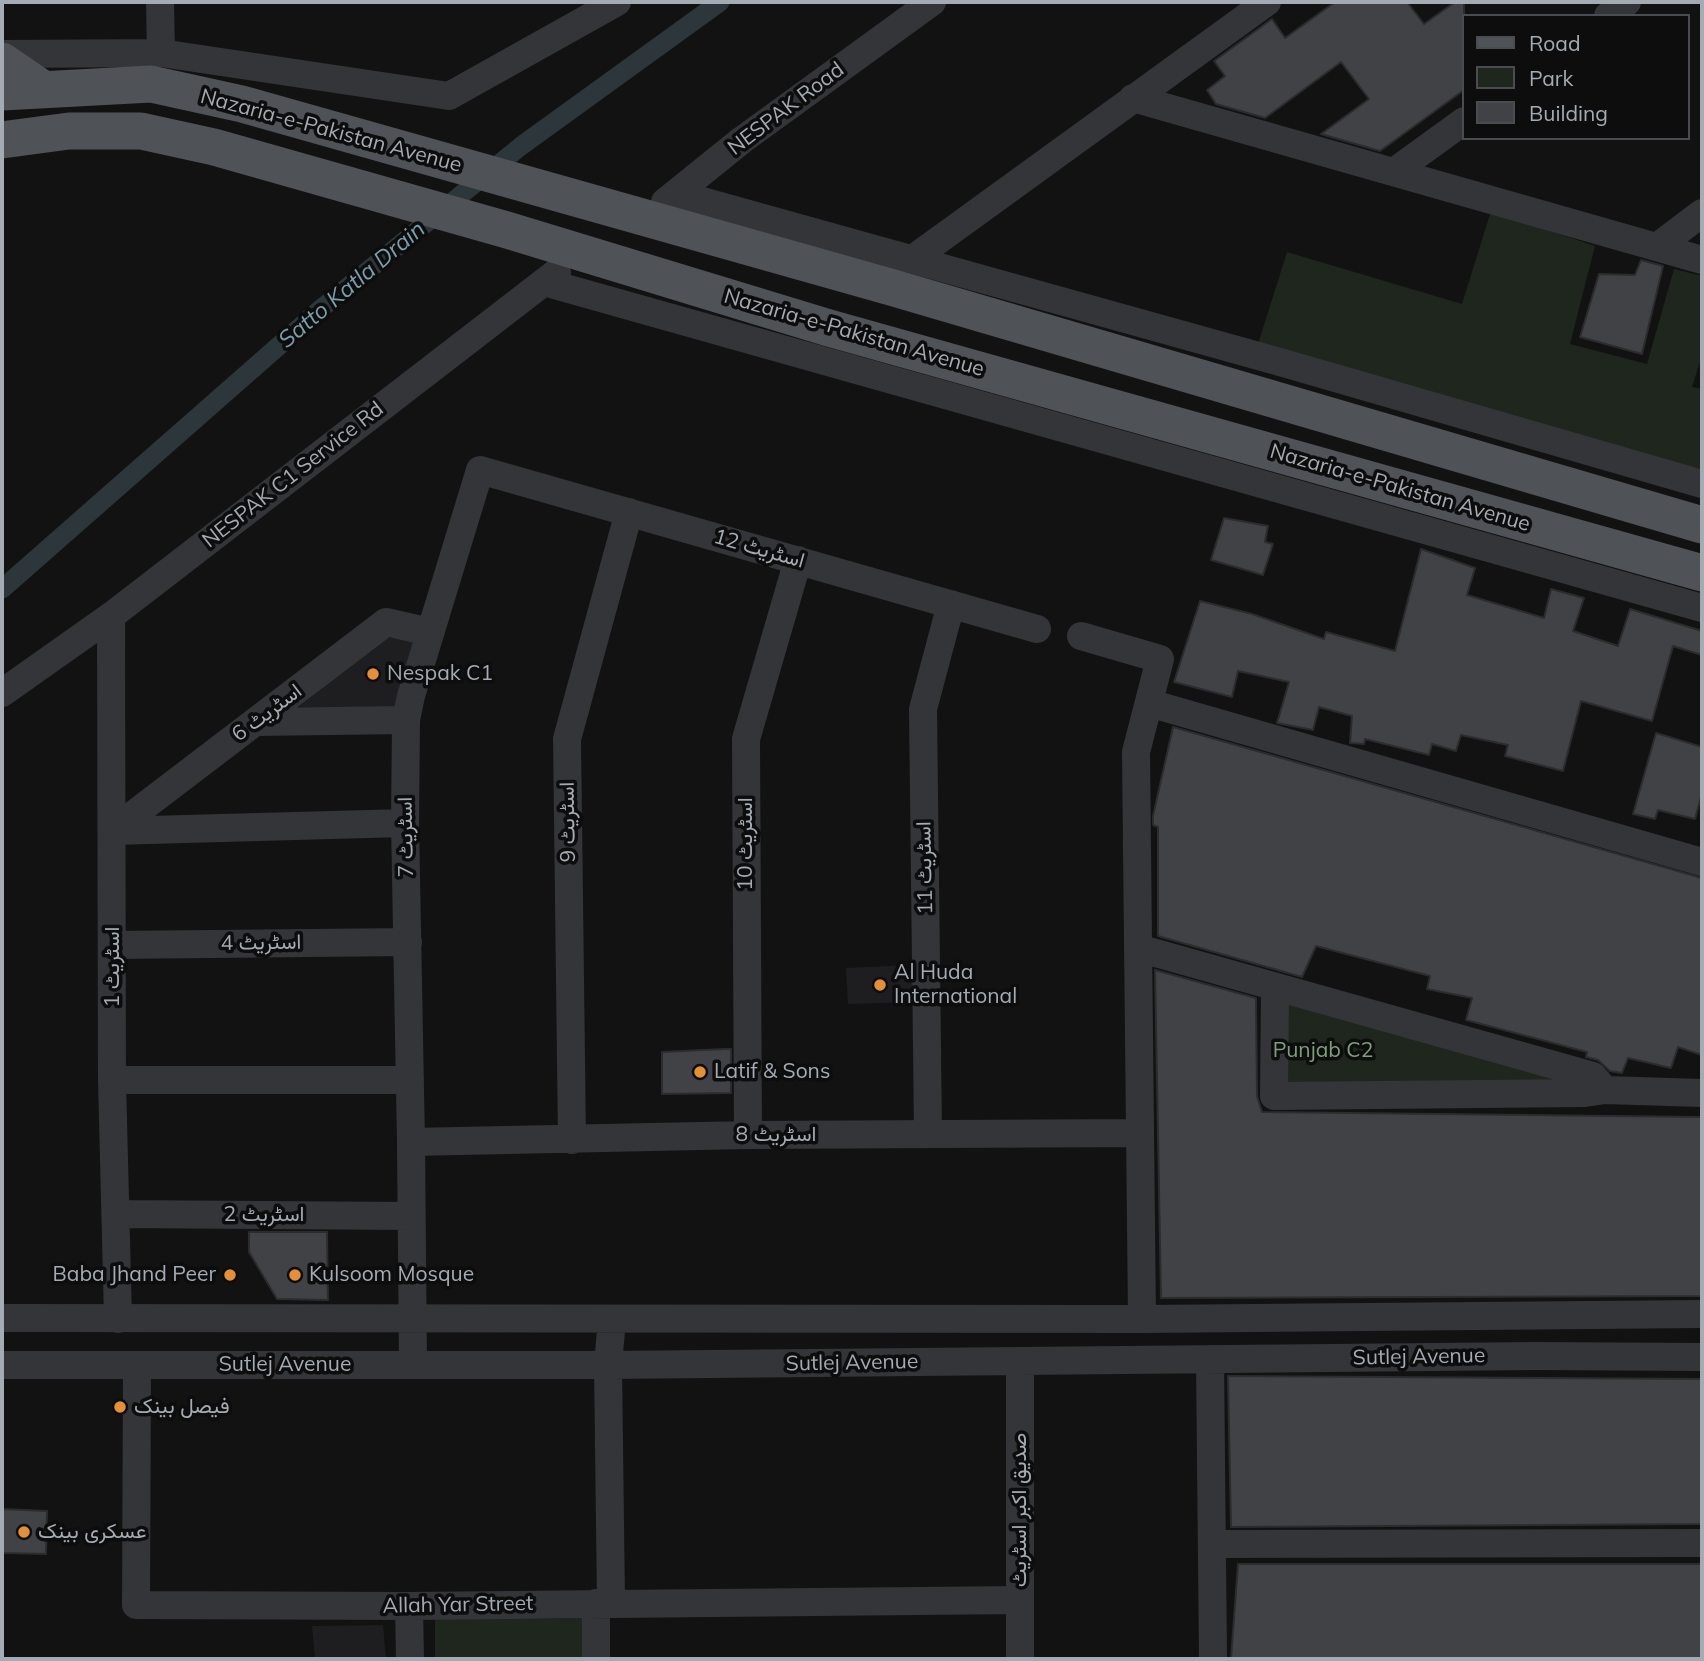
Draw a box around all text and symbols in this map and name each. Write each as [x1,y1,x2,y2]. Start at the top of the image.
legend [1462,14,1690,140]
text: Road [1529,30,1580,56]
street label: NESPAK Road [723,57,849,161]
text: Park [1529,65,1573,91]
street label: Nazaria-e-Pakistan Avenue [198,84,464,178]
text: Building [1529,100,1608,126]
water label: Satto Katla Drain [273,216,431,354]
street label: Nazaria-e-Pakistan Avenue [721,284,987,382]
street label: NESPAK C1 Service Rd [198,397,388,553]
street label: Nazaria-e-Pakistan Avenue [1267,439,1533,537]
street label: اسٹریٹ 12 [711,524,807,574]
place label: Nespak C1 [387,661,493,687]
marker: Nespak C1 [365,666,381,682]
street label: اسٹریٹ 6 [227,679,307,747]
street label: اسٹریٹ 9 [555,781,581,863]
street label: اسٹریٹ 7 [393,796,419,878]
street label: اسٹریٹ 10 [733,797,759,891]
street label: اسٹریٹ 11 [912,821,938,915]
street label: اسٹریٹ 1 [100,927,126,1007]
street label: اسٹریٹ 4 [220,930,302,956]
place label: Al Huda International [894,960,1017,1010]
marker: Al Huda International [872,977,888,993]
park label: Punjab C2 [1273,1038,1373,1064]
place label: Latif & Sons [714,1059,830,1085]
marker: Latif & Sons [692,1064,708,1080]
street label: اسٹریٹ 8 [736,1122,816,1148]
street label: اسٹریٹ 2 [224,1202,304,1228]
place label: Baba Jhand Peer [53,1262,216,1288]
place label: Kulsoom Mosque [309,1262,474,1288]
marker: Baba Jhand Peer [222,1267,238,1283]
marker: Kulsoom Mosque [287,1267,303,1283]
street label: Sutlej Avenue [1352,1343,1486,1371]
street label: Sutlej Avenue [785,1349,919,1377]
street label: Sutlej Avenue [219,1352,351,1378]
place label: فیصل بینک [134,1394,229,1420]
marker: فیصل بینک [112,1399,128,1415]
street label: صدیق اکبر اسٹریٹ [1007,1433,1033,1587]
place label: عسکری بینک [38,1519,146,1545]
marker: عسکری بینک [16,1524,32,1540]
street label: Allah Yar Street [382,1591,534,1619]

